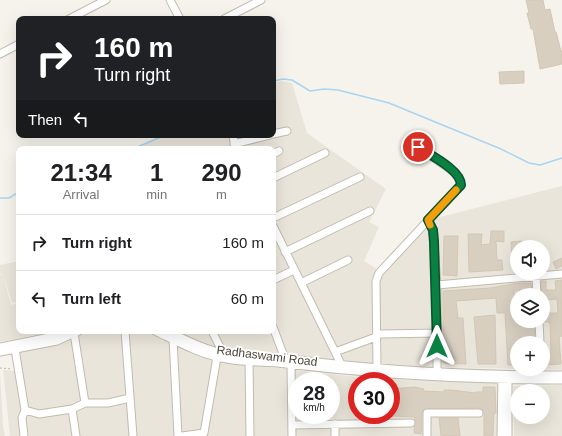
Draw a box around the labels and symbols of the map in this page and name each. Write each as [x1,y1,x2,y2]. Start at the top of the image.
pin [401,130,435,164]
position arrow [416,325,458,367]
street label: Radhaswami Road [216,343,318,369]
speed limit sign: 30 [348,372,400,424]

